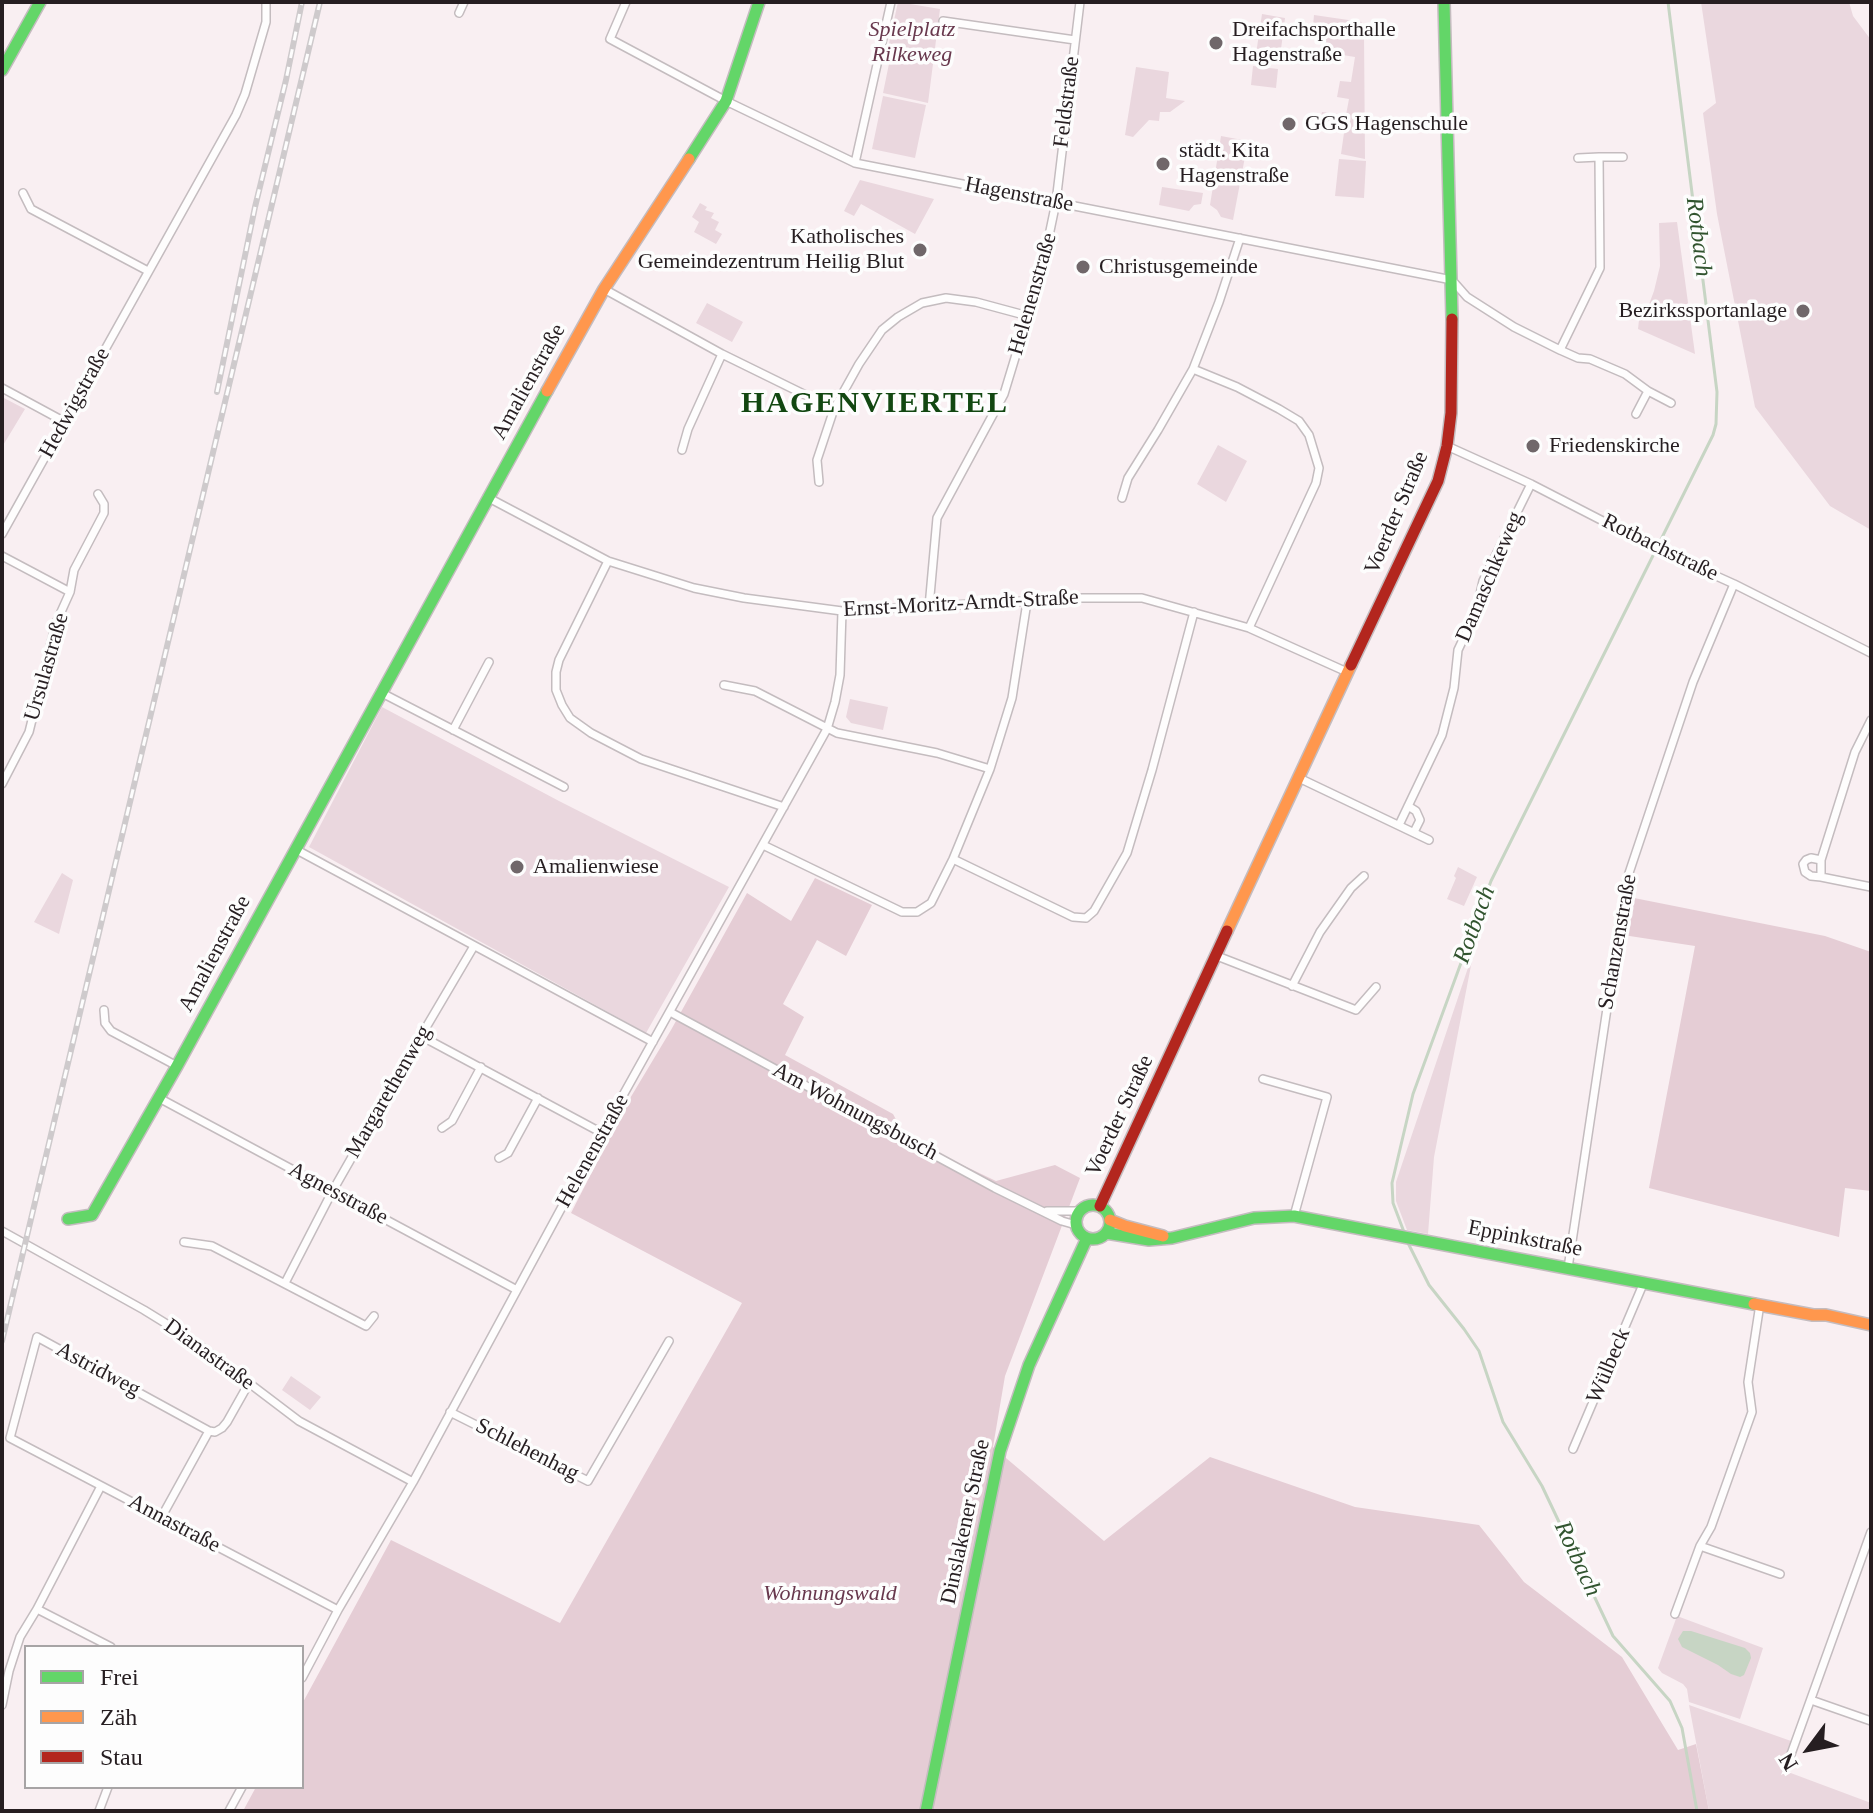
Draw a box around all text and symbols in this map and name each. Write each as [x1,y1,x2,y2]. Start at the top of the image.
park label: Spielplatz Rilkeweg [869,17,955,68]
place label: Dreifachsporthalle Hagenstraße [1232,17,1396,68]
marker: Dreifachsporthalle Hagenstraße [1207,34,1225,52]
street label: Feldstraße [1048,55,1086,149]
place label: GGS Hagenschule [1305,111,1468,137]
marker: GGS Hagenschule [1280,115,1298,133]
place label: städt. Kita Hagenstraße [1179,138,1289,190]
marker: städt. Kita Hagenstraße [1154,155,1172,173]
street label: Hagenstraße [963,172,1075,218]
water label: Rotbach [1679,196,1717,278]
place label: Katholisches Gemeindezentrum Heilig Blut [638,224,904,276]
street label: Helenenstraße [1003,230,1063,358]
marker: Katholisches Gemeindezentrum Heilig Blut [911,241,929,259]
place label: Christusgemeinde [1099,254,1258,280]
marker: Christusgemeinde [1074,258,1092,276]
place label: Bezirkssportanlage [1618,298,1787,324]
marker: Bezirkssportanlage [1794,302,1812,320]
street label: Amalienstraße [486,320,572,444]
street label: Hedwigstraße [34,343,116,463]
district label: HAGENVIERTEL [741,386,1009,422]
place label: Friedenskirche [1549,433,1680,459]
marker: Friedenskirche [1524,437,1542,455]
street label: Voerder Straße [1359,448,1435,578]
street label: Damaschkeweg [1451,508,1529,646]
street label: Rotbachstraße [1598,509,1722,587]
street label: Ernst-Moritz-Arndt-Straße [843,585,1079,623]
street label: Ursulastraße [19,610,75,724]
place label: Amalienwiese [533,854,659,880]
marker: Amalienwiese [508,858,526,876]
street label: Schanzenstraße [1593,872,1643,1012]
water label: Rotbach [1448,882,1502,968]
street label: Amalienstraße [173,891,257,1017]
street label: Margarethenweg [340,1021,438,1163]
street label: Voerder Straße [1080,1051,1160,1181]
street label: Am Wohnungsbusch [768,1057,942,1167]
street label: Helenenstraße [551,1090,635,1212]
street label: Agnesstraße [284,1157,392,1231]
street label: Eppinkstraße [1466,1215,1584,1263]
street label: Dianastraße [159,1313,259,1397]
street label: Wülbeck [1581,1324,1637,1408]
street label: Astridweg [51,1337,145,1403]
street label: Schlehenhag [471,1413,583,1487]
street label: Dinslakener Straße [936,1437,996,1607]
street label: Annastraße [124,1489,224,1559]
water label: Rotbach [1547,1517,1607,1601]
park label: Wohnungswald [763,1581,897,1607]
legend [24,1645,304,1789]
text: Frei [100,1664,139,1690]
text: Zäh [100,1704,137,1730]
north arrow [1769,1709,1849,1789]
text: Stau [100,1744,143,1770]
text: N [1773,1749,1803,1775]

